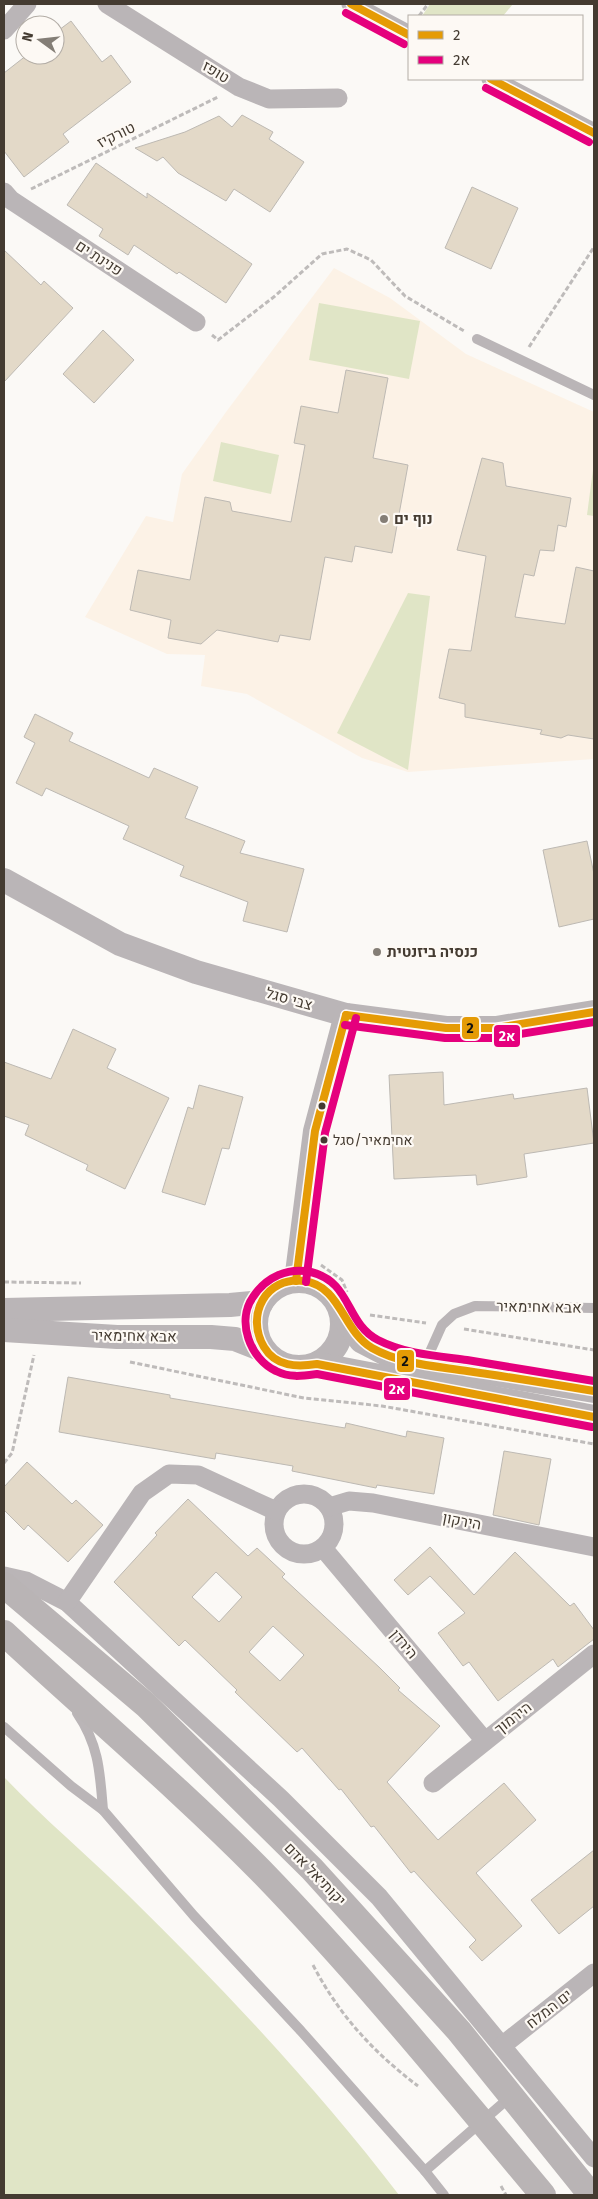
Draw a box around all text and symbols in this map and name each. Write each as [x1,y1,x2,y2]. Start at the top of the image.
north arrow [15,15,65,65]
legend [408,15,583,80]
text: 2 [453,26,460,44]
text: N [19,30,37,43]
text: 2א [453,51,470,69]
street label: טופז [199,57,233,87]
street label: טורקיז [94,118,138,152]
street label: פנינת ים [72,236,126,280]
place label: נוף ים [394,510,433,528]
marker: נוף ים [378,513,390,525]
place label: כנסיה ביזנטית [387,943,478,961]
marker: כנסיה ביזנטית [371,946,383,958]
street label: צבי סגל [264,984,314,1014]
line badge: 2 [461,1016,480,1040]
text: 2 [466,1020,474,1037]
line badge: 2א [493,1024,521,1048]
text: 2א [499,1028,515,1045]
unlabelled marker [317,1101,327,1111]
place label: אחימאיר/סגל [333,1132,412,1149]
marker: אחימאיר/סגל [319,1135,329,1145]
street label: אבא אחימאיר [496,1297,582,1317]
street label: אבא אחימאיר [91,1326,177,1346]
line badge: 2 [396,1349,415,1373]
text: 2 [401,1353,409,1370]
line badge: 2א [383,1377,411,1401]
text: 2א [389,1381,405,1398]
street label: הירקון [441,1508,483,1534]
street label: הירדן [387,1626,421,1662]
street label: הירמוך [491,1698,535,1738]
street label: יקותיאל אדם [281,1839,349,1909]
street label: ים המלח [523,1986,575,2032]

